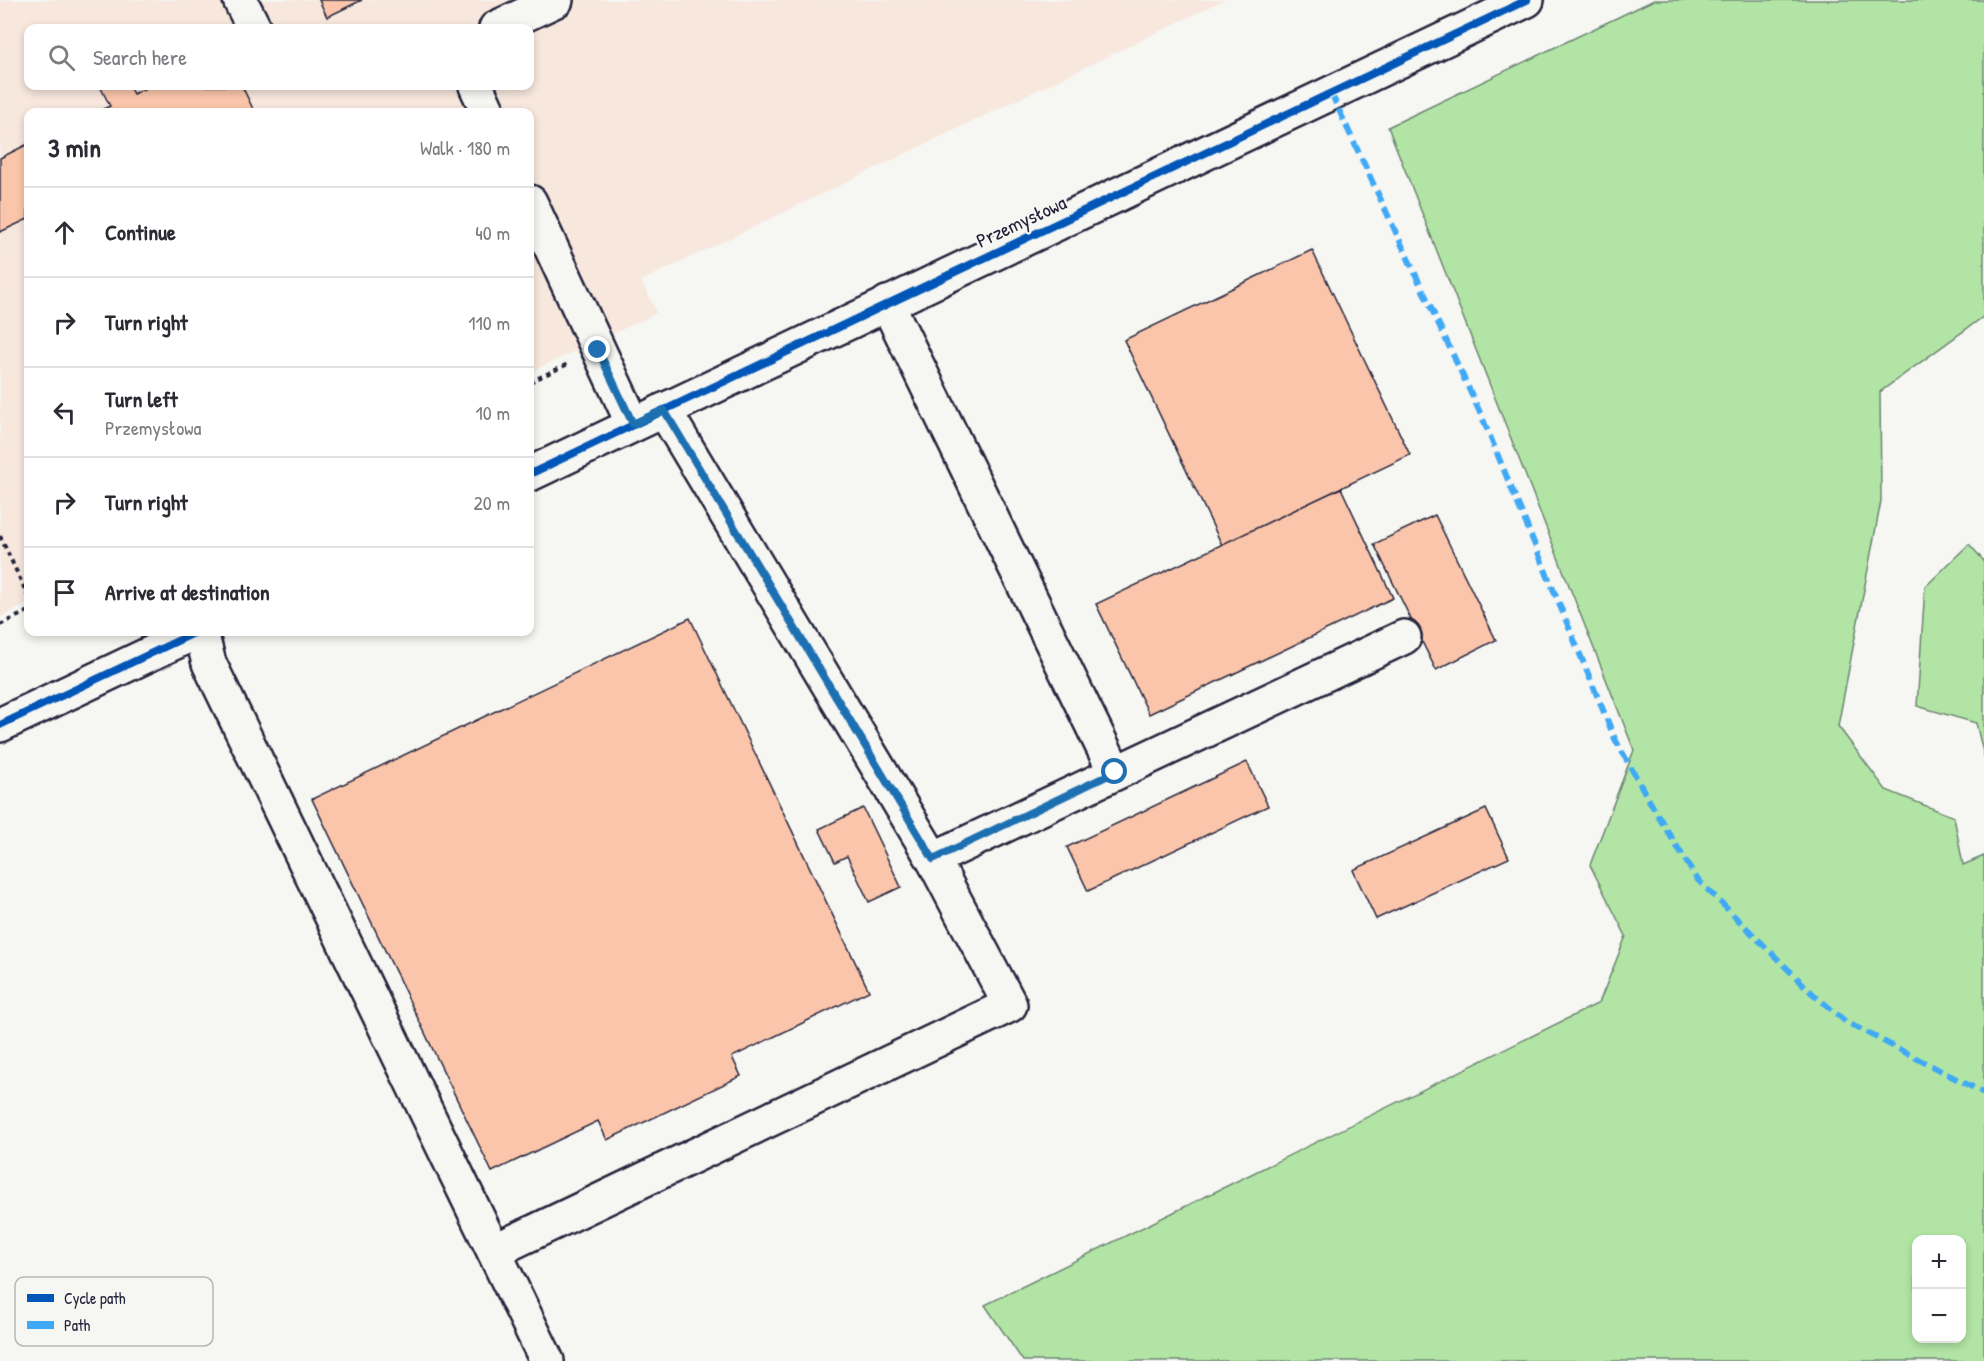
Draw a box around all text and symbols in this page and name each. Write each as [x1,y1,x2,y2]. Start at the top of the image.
search box [24,24,534,90]
icon: search [45,41,78,74]
text: Search here [93,42,187,72]
text: 3 min [48,130,101,165]
text: Walk · 180 m [420,134,510,161]
street label: Przemysłowa [972,188,1071,254]
icon: ahead [48,216,81,249]
text: Continue [105,217,176,247]
text: 40 m [475,219,510,246]
icon: right [48,306,81,339]
text: Turn right [105,307,188,337]
text: 110 m [468,309,510,336]
route end [584,336,610,362]
text: Turn left [105,384,178,414]
icon: left [48,396,81,429]
text: 10 m [476,399,510,426]
text: Przemysłowa [105,414,201,441]
icon: right [48,486,81,519]
text: Turn right [105,487,188,517]
text: 20 m [473,489,510,516]
icon: arrive [48,576,81,609]
text: Arrive at destination [105,577,270,607]
route start [1101,758,1127,784]
map controls [1912,1235,1966,1343]
button: + [1912,1235,1966,1289]
legend [15,1277,213,1346]
text: Cycle path [64,1287,126,1309]
button: − [1912,1289,1966,1343]
text: Path [64,1314,90,1336]

